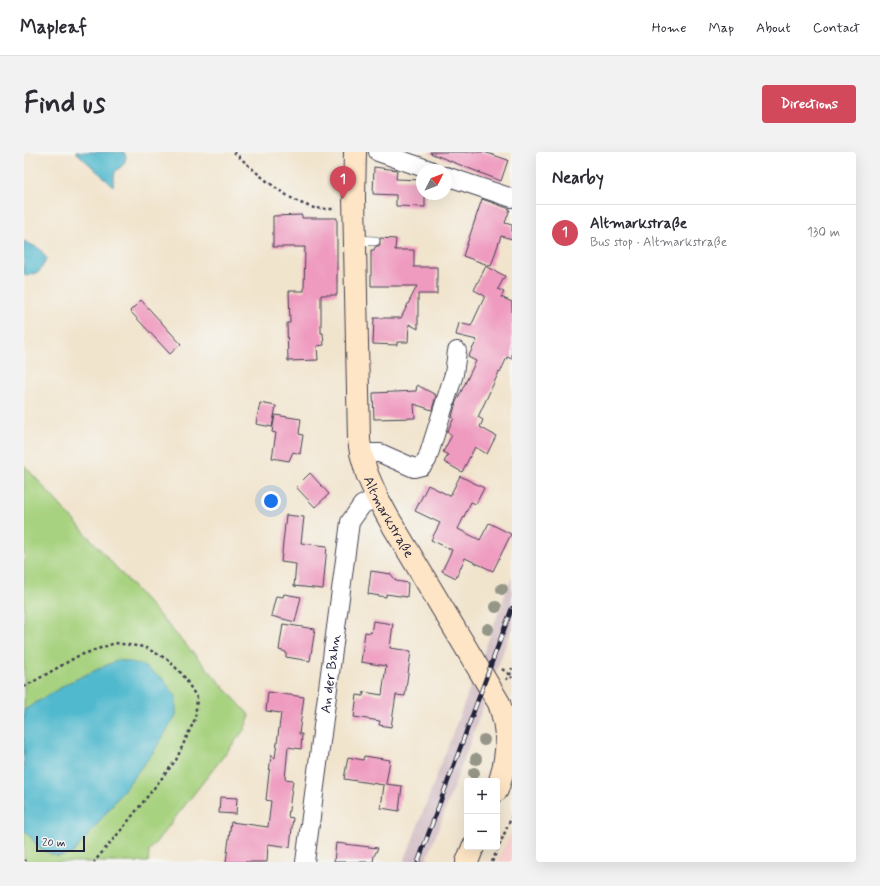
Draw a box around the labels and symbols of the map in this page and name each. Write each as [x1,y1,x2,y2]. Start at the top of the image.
north arrow [416,164,452,200]
pin: 1 [330,166,356,199]
street label: Altmarkstraße [359,473,418,561]
your location [261,491,281,511]
street label: An der Bahn [317,633,345,714]
scale bar [36,834,85,853]

